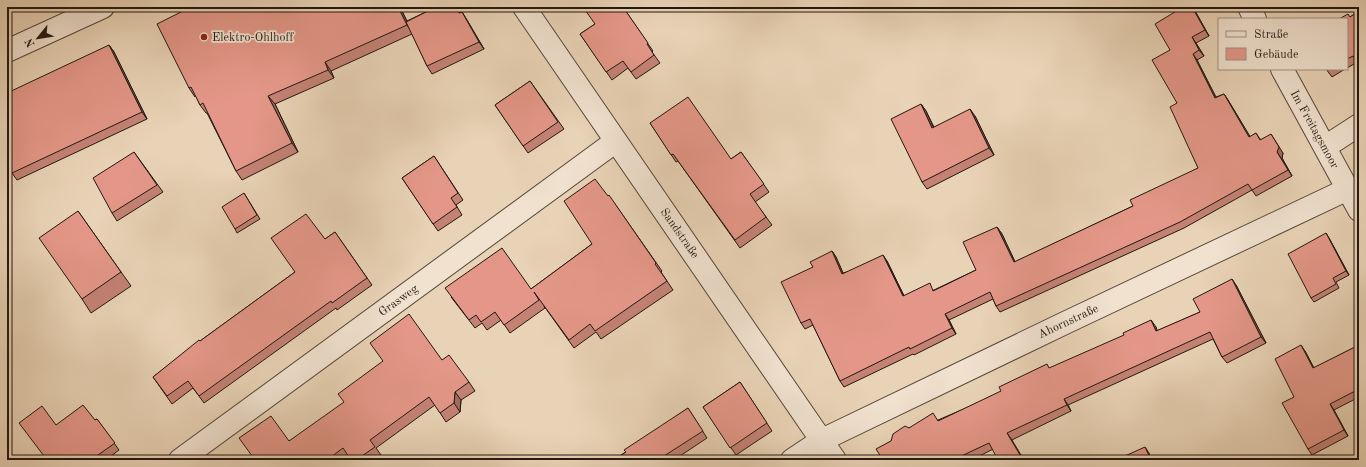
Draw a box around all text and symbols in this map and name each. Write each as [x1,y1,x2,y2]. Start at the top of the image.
north arrow [18,18,58,58]
legend [1218,18,1348,70]
text: Straße [1254,29,1289,41]
marker: Elektro-Ohlhoff [199,32,209,42]
place label: Elektro-Ohlhoff [212,32,294,44]
text: N [23,35,38,49]
text: Gebäude [1254,49,1299,61]
street label: Im Freitagsmoor [1288,88,1341,171]
street label: Sandstraße [658,206,701,261]
street label: Grasweg [377,282,421,319]
street label: Ahornstraße [1036,303,1101,341]

